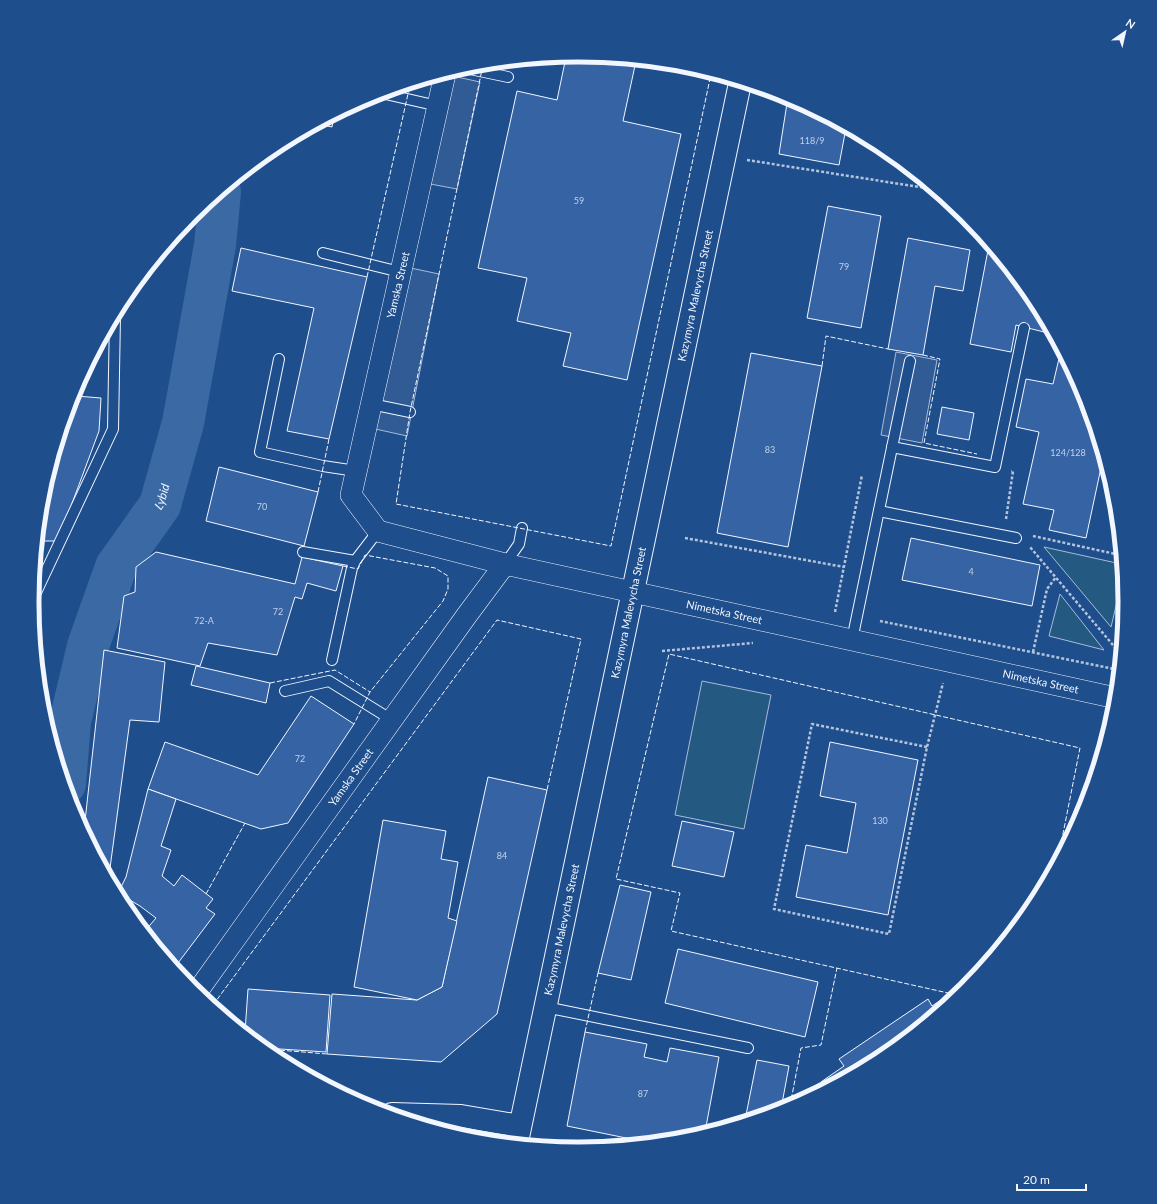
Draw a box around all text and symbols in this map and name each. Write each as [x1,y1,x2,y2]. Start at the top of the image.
north arrow [1105,12,1145,52]
text: N [1124,16,1138,31]
house number: 118/9 [800,135,824,146]
house number: 59 [574,195,584,206]
street label: Kazymyra Malevycha Street [675,229,715,362]
street label: Yamska Street [384,250,411,319]
house number: 79 [839,261,849,272]
house number: 83 [765,444,775,455]
house number: 124/128 [1050,447,1086,458]
water label: Lybid [151,481,173,512]
house number: 70 [257,501,267,512]
street label: Kazymyra Malevycha Street [608,546,648,679]
house number: 4 [968,566,974,577]
street label: Nimetska Street [685,597,764,626]
house number: 72 [273,606,283,617]
house number: 72-А [194,615,215,626]
street label: Nimetska Street [1002,666,1080,696]
street label: Yamska Street [325,746,375,808]
house number: 72 [295,753,305,764]
house number: 130 [872,815,888,826]
house number: 84 [497,850,507,861]
street label: Kazymyra Malevycha Street [541,863,581,996]
house number: 87 [638,1088,648,1099]
scale bar [1017,1166,1086,1192]
text: 20 m [1023,1172,1050,1187]

